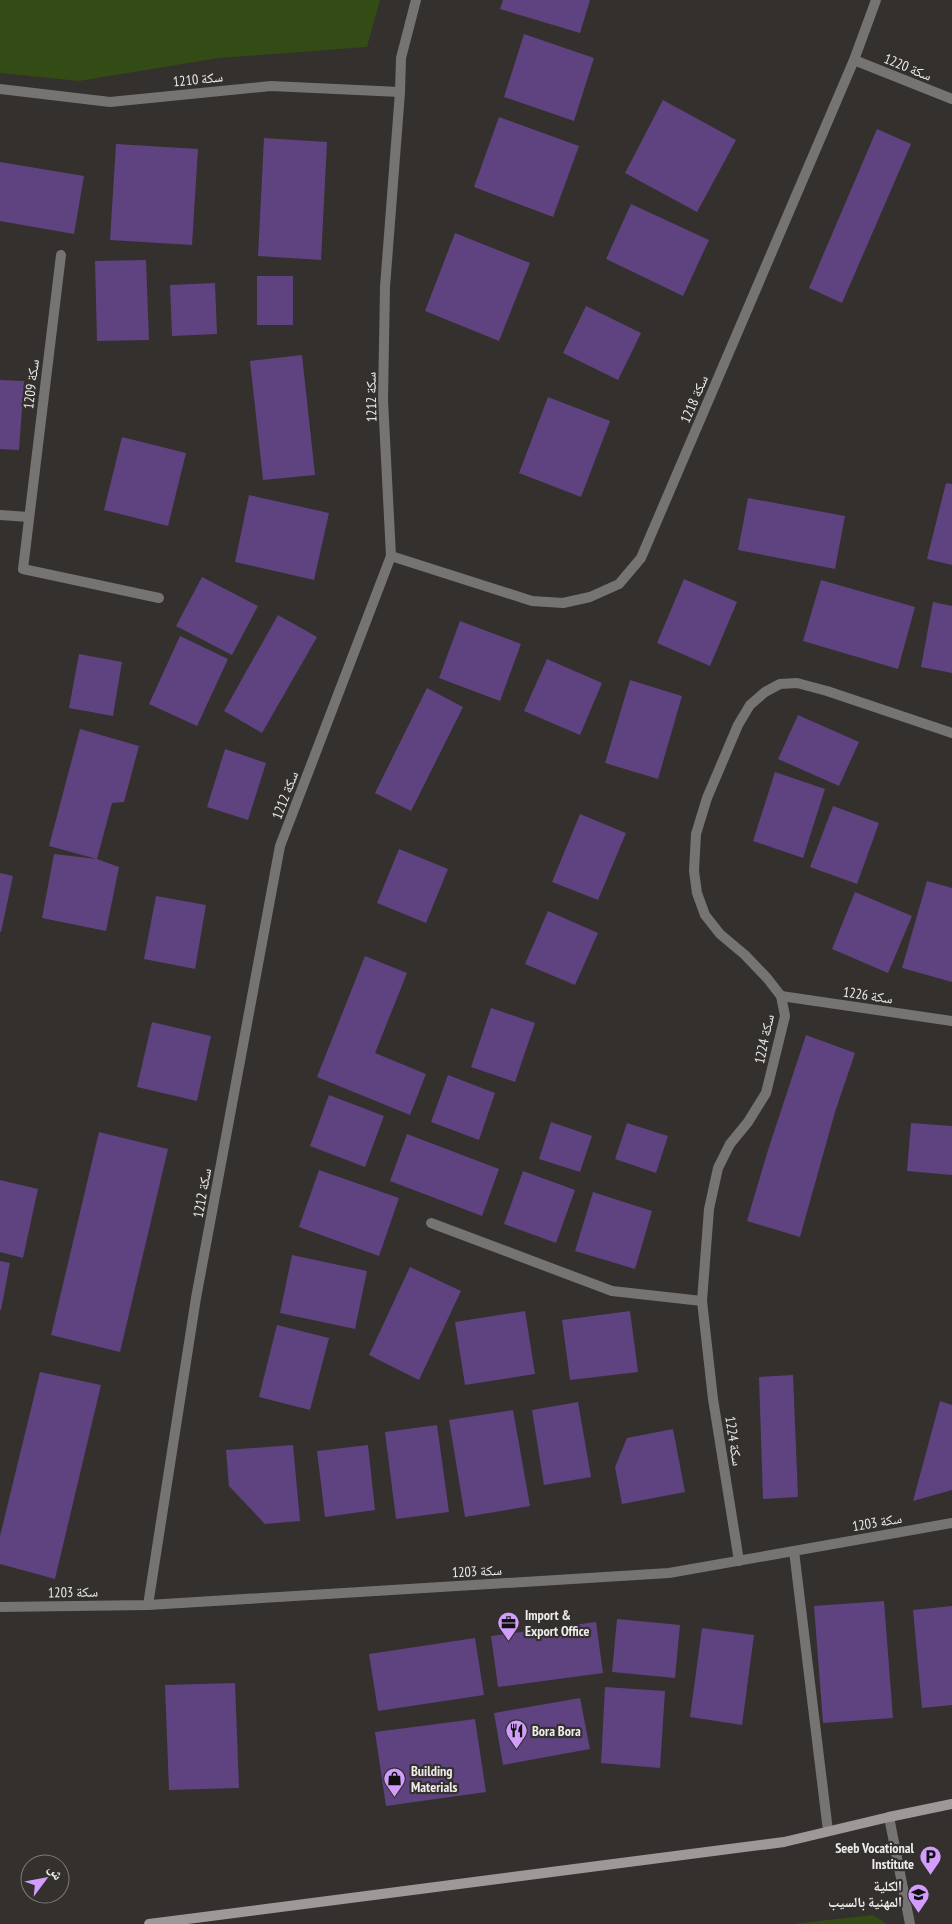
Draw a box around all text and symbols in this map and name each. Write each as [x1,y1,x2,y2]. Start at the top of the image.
street label: سكة 1220 [881,49,935,85]
street label: سكة 1210 [172,67,224,91]
street label: سكة 1209 [19,358,43,410]
street label: سكة 1212 [362,372,380,422]
street label: سكة 1218 [676,372,712,426]
street label: سكة 1212 [268,768,302,822]
street label: سكة 1226 [842,983,894,1007]
street label: سكة 1224 [750,1013,778,1065]
street label: سكة 1212 [189,1167,215,1219]
street label: سكة 1224 [721,1415,747,1467]
street label: سكة 1203 [851,1509,903,1535]
street label: سكة 1203 [451,1561,503,1581]
street label: سكة 1203 [48,1583,98,1601]
place label: Import & Export Office [525,1606,590,1640]
office icon: Import & Export Office [497,1611,521,1642]
restaurant icon: Bora Bora [504,1719,528,1750]
place label: Bora Bora [532,1722,581,1740]
place label: Building Materials [411,1762,458,1796]
shop icon: Building Materials [383,1767,407,1798]
place label: Seeb Vocational Institute [835,1839,915,1873]
parking icon: Seeb Vocational Institute [918,1844,942,1875]
north arrow [20,1854,70,1904]
text: ش [44,1861,68,1883]
place label: الكلية المهنية بالسيب [828,1877,902,1911]
school or university icon: الكلية المهنية بالسيب [906,1882,930,1913]

